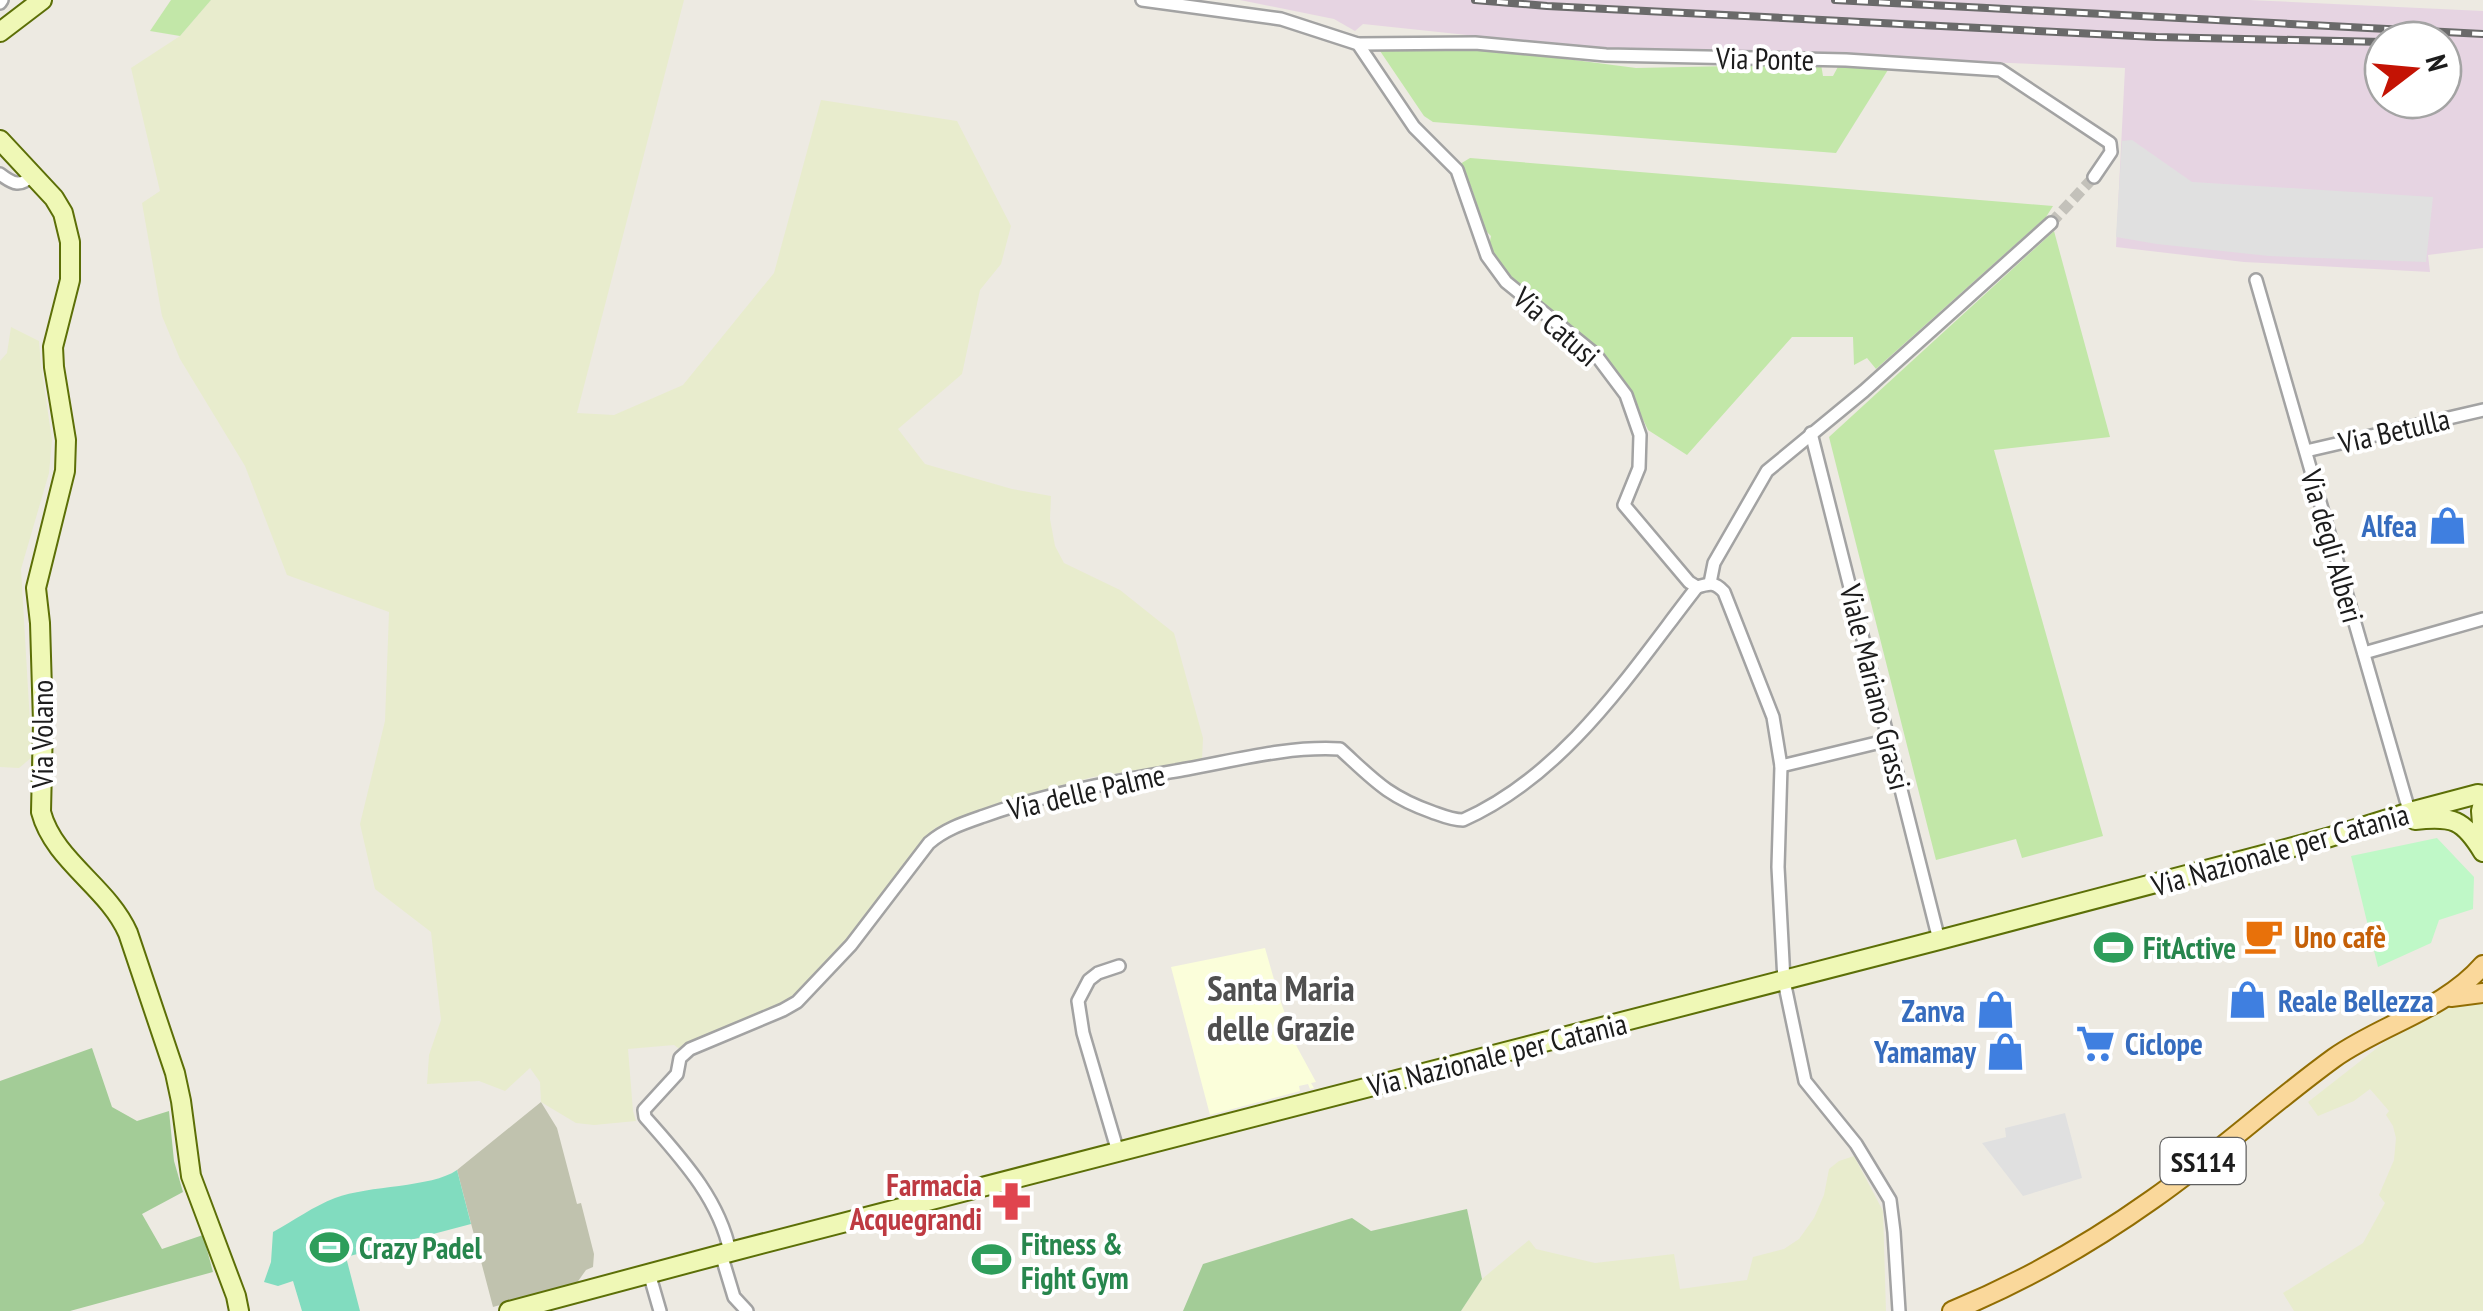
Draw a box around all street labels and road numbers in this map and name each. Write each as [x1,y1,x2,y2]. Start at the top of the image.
street label: Via Ponte [1715,38,1814,78]
street label: Via Catusi [1505,277,1608,374]
street label: Via Betulla [2334,398,2453,462]
street label: Via degli Alberi [2292,464,2373,627]
street label: Viale Mariano Grassi [1831,579,1920,794]
street label: Via Volano [22,680,61,789]
street label: Via delle Palme [1002,754,1169,828]
street label: Via Nazionale per Catania [2146,794,2413,905]
street label: Via Nazionale per Catania [1363,1003,1630,1105]
road number: SS114 [2160,1138,2246,1184]

